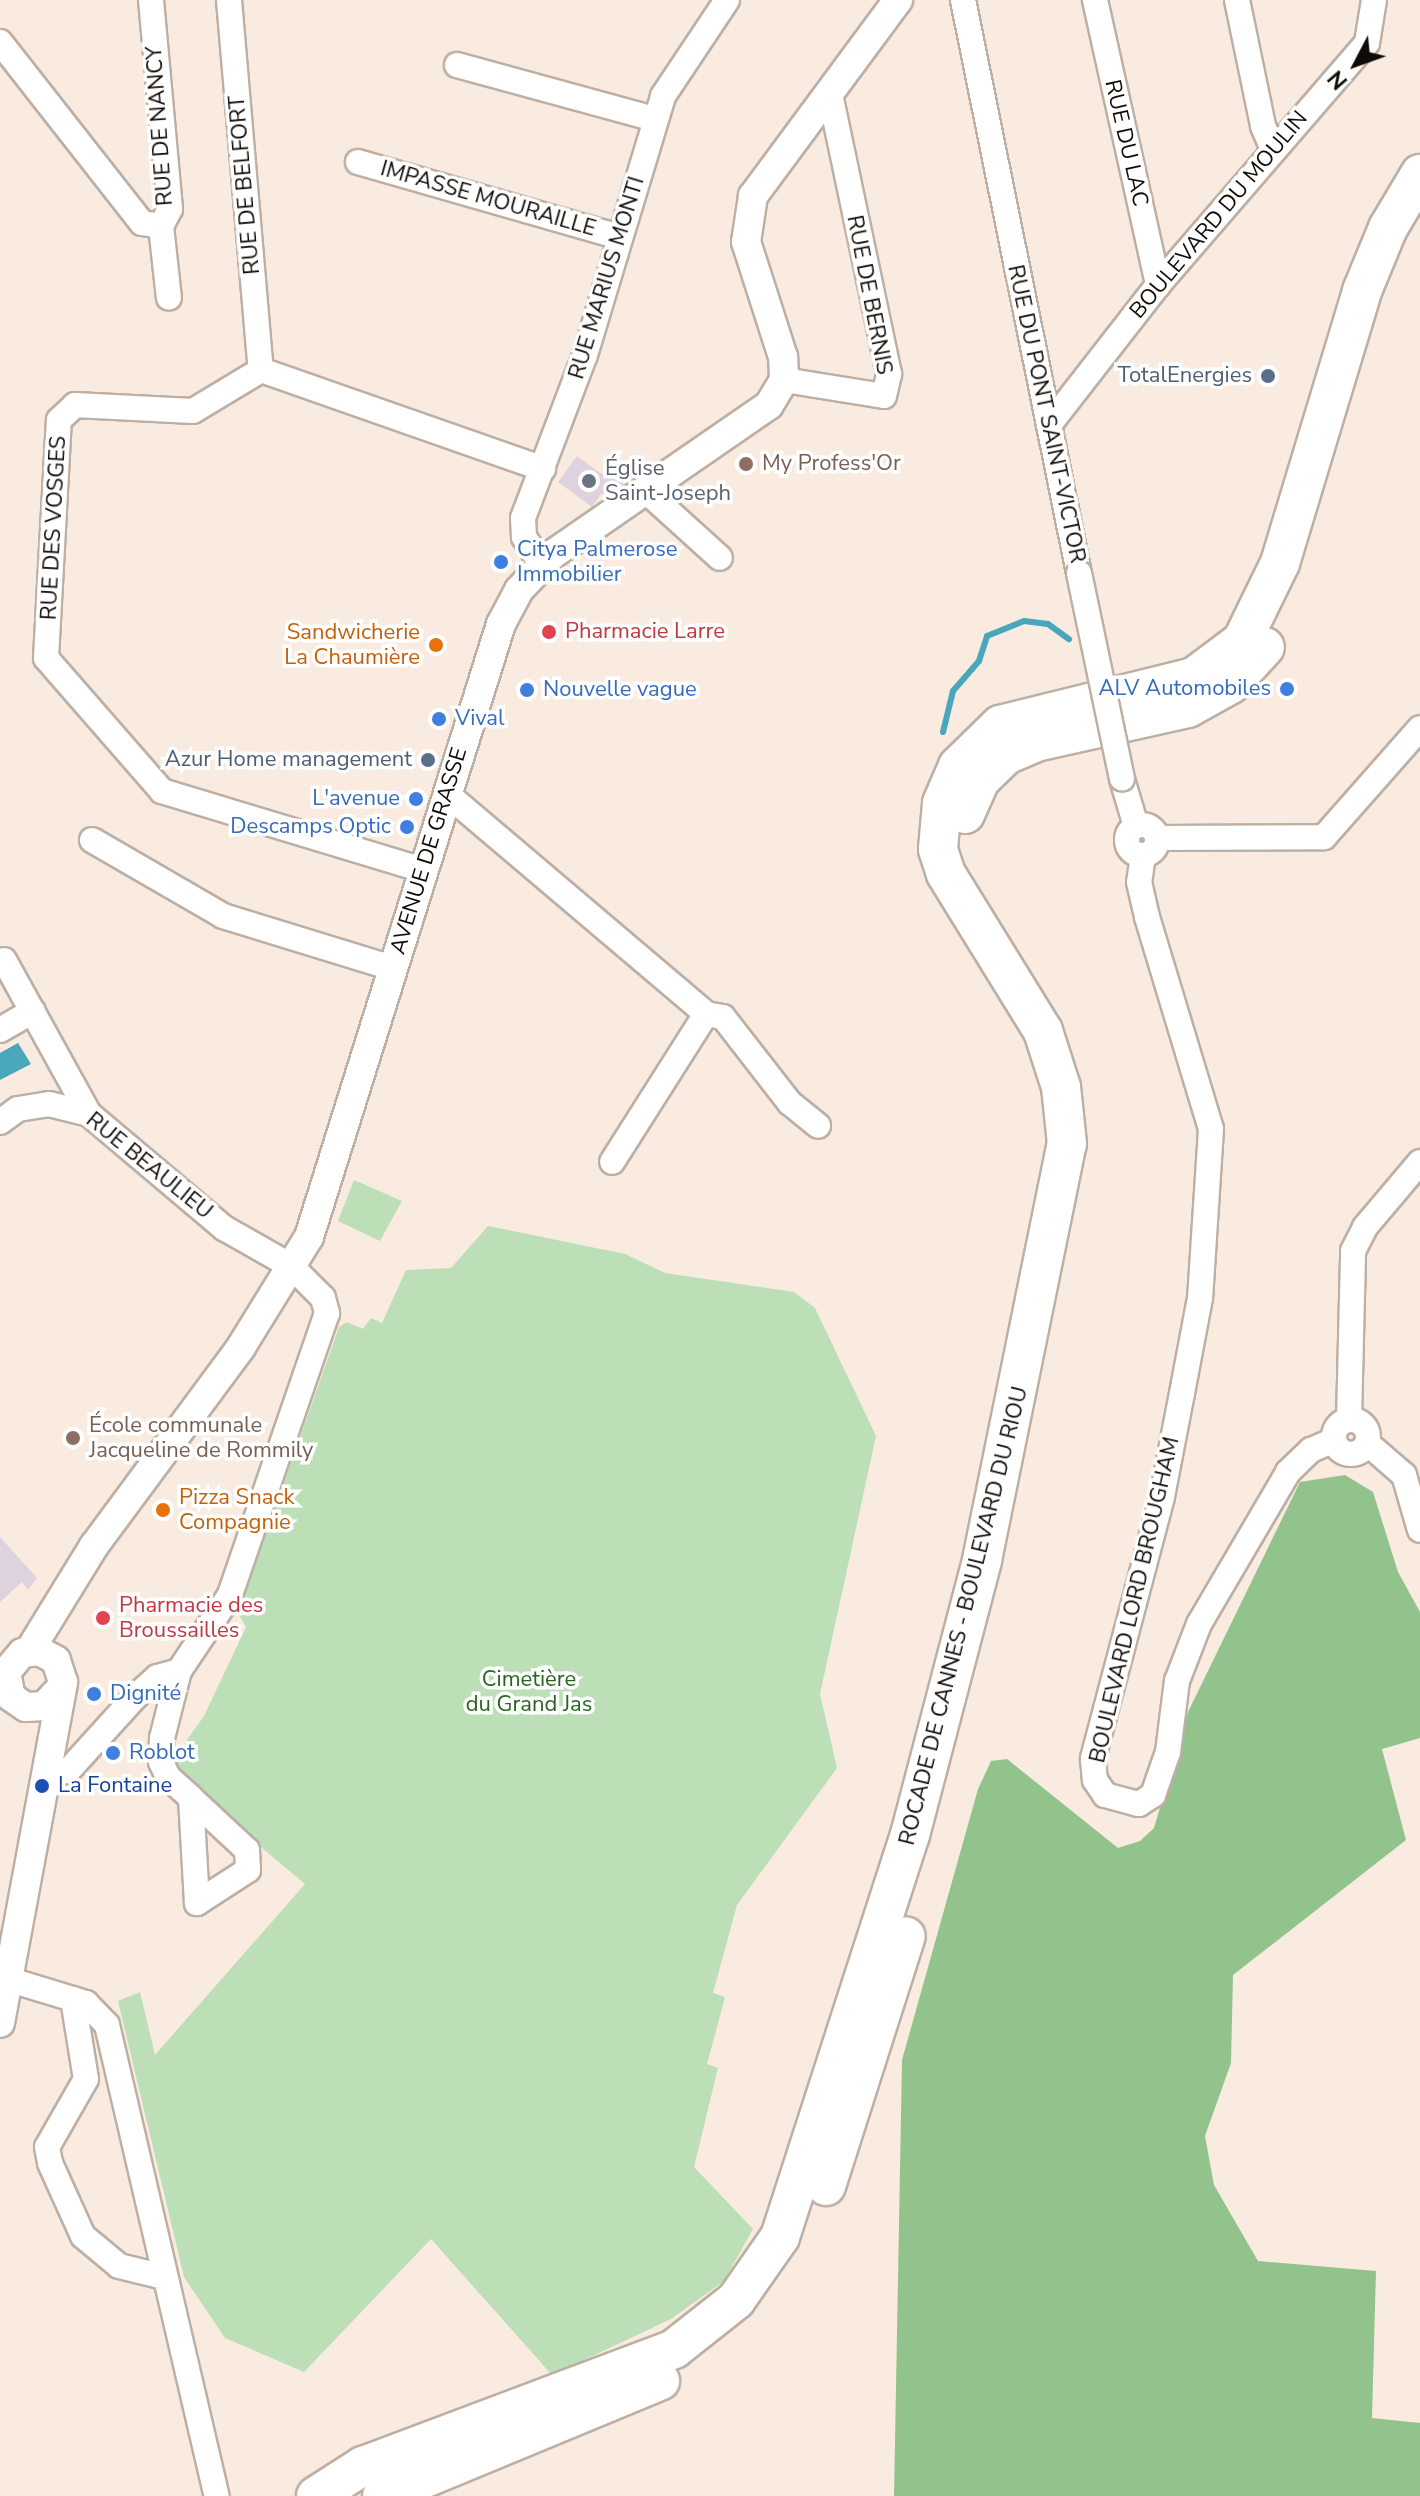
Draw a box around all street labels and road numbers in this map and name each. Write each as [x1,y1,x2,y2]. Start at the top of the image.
street label: RUE DE NANCY [141,45,179,207]
street label: RUE DU LAC [1099,77,1153,209]
street label: RUE DE BELFORT [224,94,266,276]
street label: BOULEVARD DU MOULIN [1124,106,1314,324]
street label: IMPASSE MOURAILLE [377,156,599,242]
street label: RUE MARIUS MONTI [564,174,650,382]
street label: RUE DE BERNIS [841,213,897,377]
street label: RUE DU PONT SAINT-VICTOR [1001,262,1091,566]
street label: RUE DES VOSGES [36,435,72,621]
street label: AVENUE DE GRASSE [385,745,473,957]
street label: RUE BEAULIEU [80,1107,218,1225]
street label: ROCADE DE CANNES - BOULEVARD DU RIOU [894,1384,1034,1848]
street label: BOULEVARD LORD BROUGHAM [1085,1434,1185,1766]

